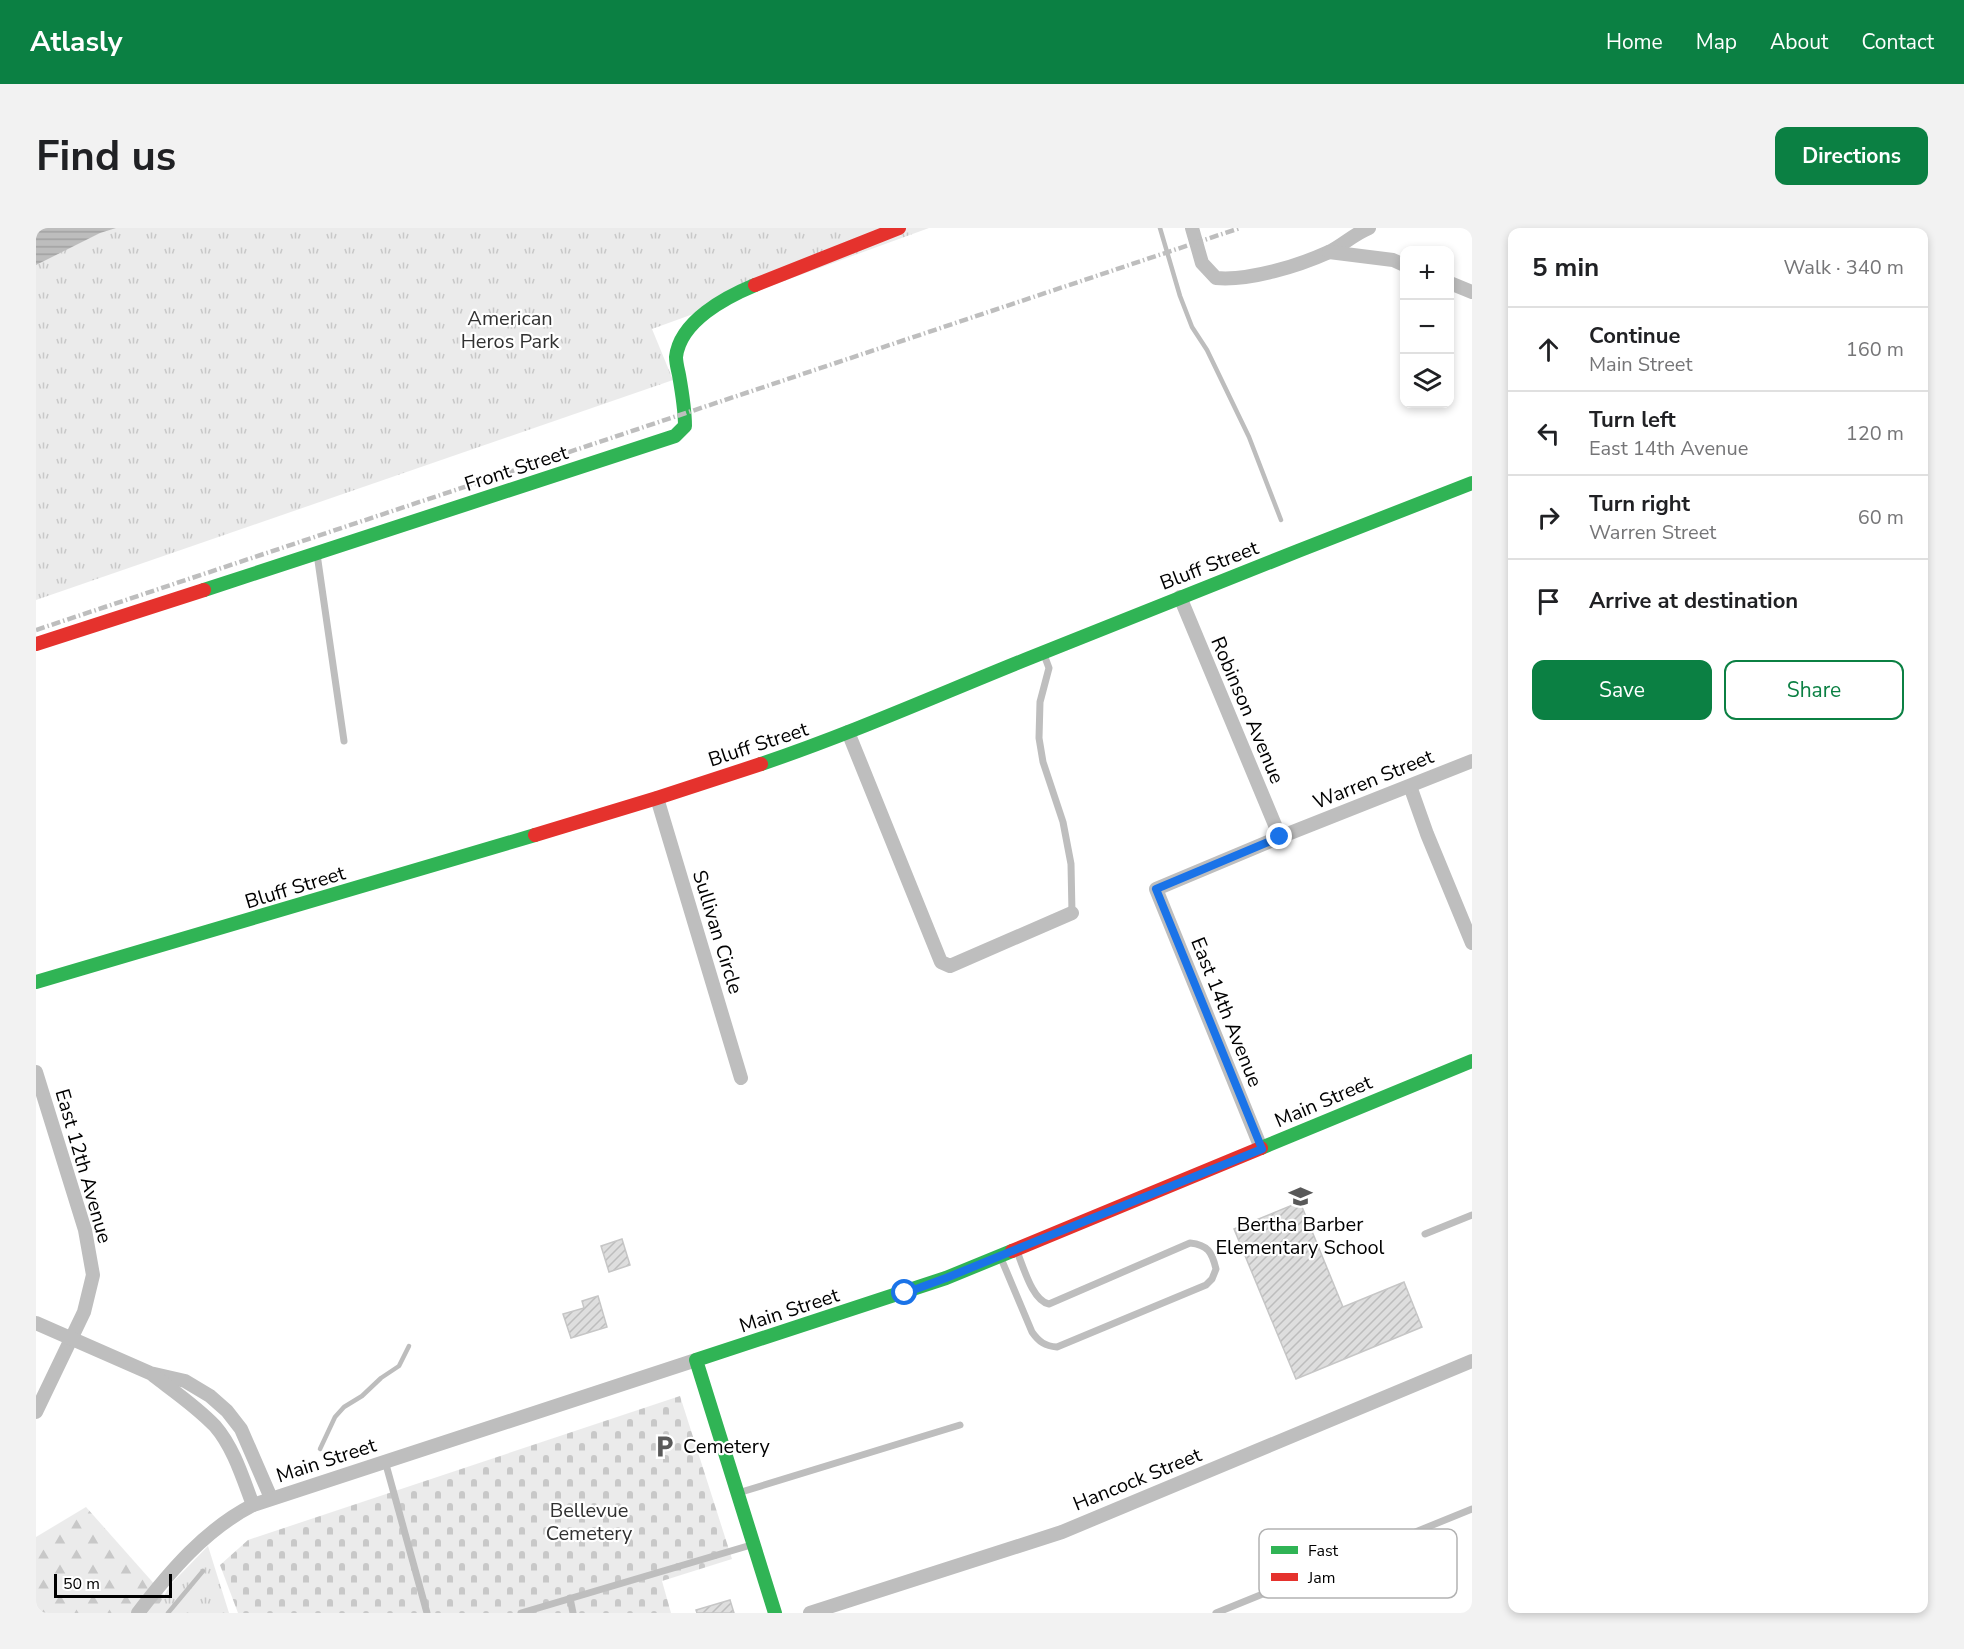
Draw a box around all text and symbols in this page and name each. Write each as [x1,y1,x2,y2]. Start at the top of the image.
text: Atlasly [30,23,122,61]
text: Home [1606,28,1663,56]
text: Map [1696,28,1737,56]
text: About [1770,28,1828,56]
text: Contact [1861,28,1934,56]
button: Directions [1775,127,1928,185]
text: Find us [36,128,176,185]
map controls [1400,246,1454,408]
button: + [1400,246,1454,300]
text: 5 min [1532,250,1599,285]
text: Walk · 340 m [1784,254,1904,281]
button: − [1400,300,1454,354]
park label: American Heros Park [461,305,560,355]
text: Continue [1589,321,1680,351]
icon: ahead [1532,333,1565,366]
text: 160 m [1846,336,1904,363]
text: Main Street [1589,351,1692,378]
button: layers [1400,354,1454,408]
text: Turn left [1589,405,1676,435]
icon: left [1532,417,1565,450]
text: 120 m [1846,420,1904,447]
text: East 14th Avenue [1589,435,1748,462]
street label: Front Street [461,439,572,498]
text: Turn right [1589,489,1690,519]
icon: right [1532,501,1565,534]
text: 60 m [1858,504,1904,531]
text: Warren Street [1589,519,1716,546]
street label: Bluff Street [1156,534,1263,597]
icon: arrive [1532,585,1565,618]
text: Arrive at destination [1589,586,1798,616]
street label: Robinson Avenue [1204,633,1291,788]
button: Save [1532,660,1712,720]
button: Share [1724,660,1904,720]
street label: Bluff Street [705,715,812,773]
street label: Warren Street [1309,743,1438,816]
route end [1266,823,1292,849]
street label: Bluff Street [242,859,349,916]
street label: Sullivan Circle [686,867,749,997]
street label: East 14th Avenue [1184,933,1269,1091]
street label: Main Street [1270,1068,1377,1134]
street label: East 12th Avenue [49,1086,118,1246]
school or university icon: Bertha Barber Elementary School [1287,1184,1313,1210]
place label: Bertha Barber Elementary School [1215,1211,1385,1261]
route start [891,1279,917,1305]
street label: Main Street [736,1281,843,1339]
street label: Main Street [273,1431,380,1489]
parking icon: Cemetery [652,1433,678,1459]
place label: Cemetery [683,1433,770,1460]
street label: Hancock Street [1069,1441,1206,1518]
park label: Bellevue Cemetery [546,1497,633,1547]
legend [1259,1529,1457,1598]
text: Fast [1308,1540,1339,1562]
text: Jam [1307,1567,1335,1589]
scale bar [54,1571,172,1598]
text: 50 m [63,1573,100,1595]

